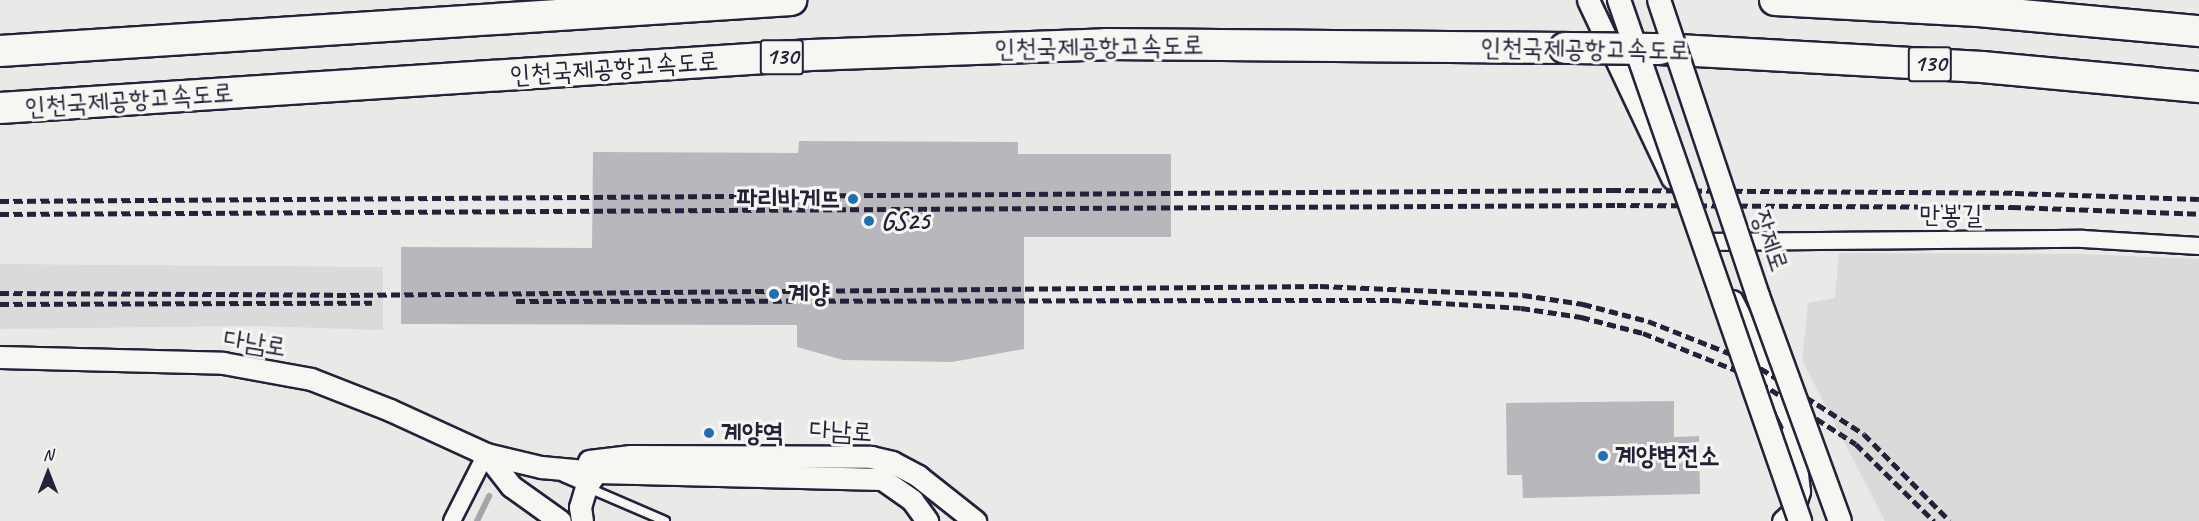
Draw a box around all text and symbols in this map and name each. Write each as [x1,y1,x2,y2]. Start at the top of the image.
street label: 인천국제공항고속도로 [994,30,1204,64]
street label: 인천국제공항고속도로 [1480,32,1690,66]
road number: 130 [760,36,804,78]
road number: 130 [1908,43,1952,85]
street label: 인천국제공항고속도로 [509,45,719,91]
street label: 인천국제공항고속도로 [24,77,234,123]
place label: 파리바게뜨 [736,183,841,215]
marker: 파리바게뜨 [846,192,860,206]
street label: 만봉길 [1920,199,1982,231]
place label: GS25 [881,205,929,237]
street label: 장제로 [1745,206,1795,276]
marker: GS25 [862,214,876,228]
place label: 계양 [788,278,830,310]
marker: 계양 [765,285,783,303]
street label: 다남로 [222,323,288,363]
street label: 다남로 [809,414,873,448]
place label: 계양역 [721,417,784,449]
marker: 계양역 [702,426,716,440]
place label: 계양변전소 [1615,440,1720,472]
north arrow [18,443,78,503]
text: N [43,445,53,465]
marker: 계양변전소 [1596,449,1610,463]

